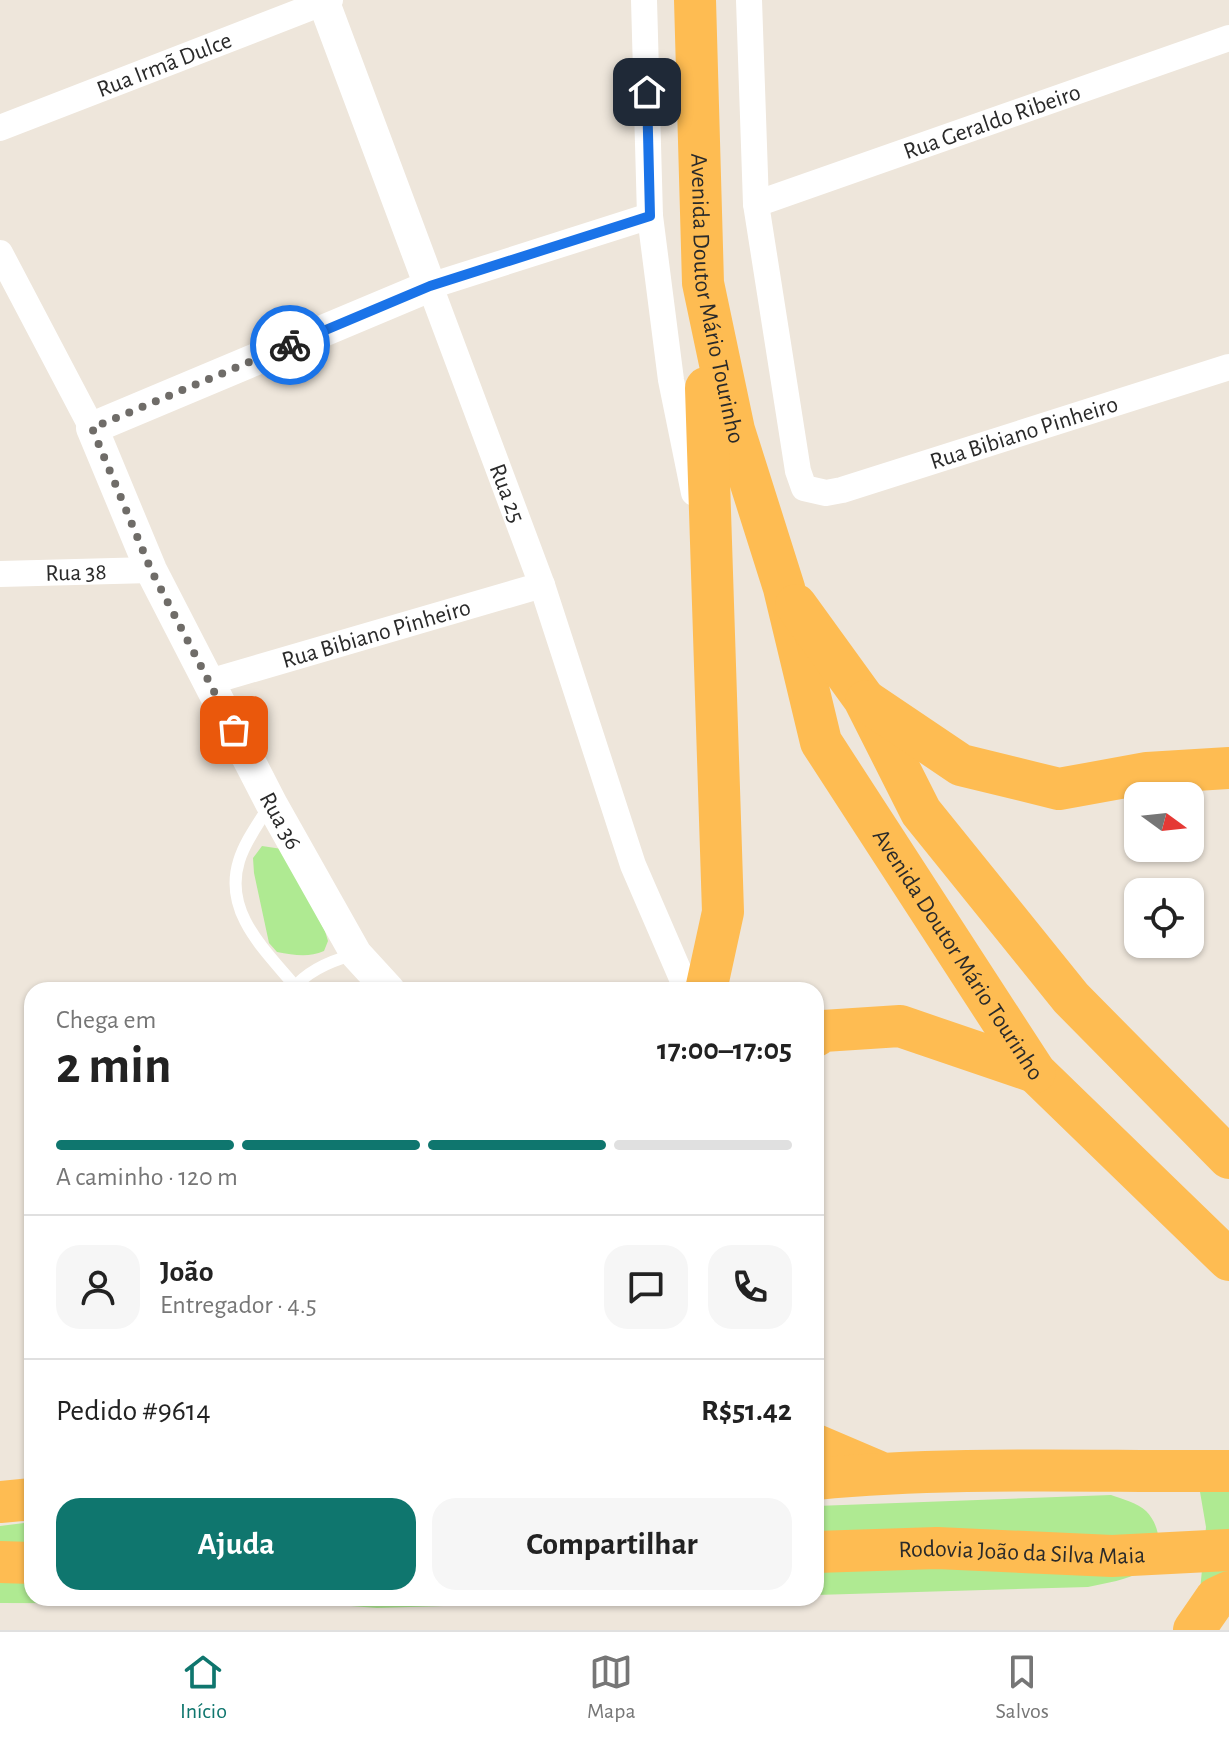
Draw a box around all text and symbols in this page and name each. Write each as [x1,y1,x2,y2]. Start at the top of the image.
street label: Rua Irmã Dulce [94,28,235,102]
pin [613,58,681,126]
icon: home [625,70,669,114]
street label: Rua Geraldo Ribeiro [901,80,1084,164]
street label: Avenida Doutor Mário Tourinho [686,153,749,447]
courier [250,305,330,385]
icon: bike [268,323,312,367]
street label: Rua Bibiano Pinheiro [927,392,1121,474]
street label: Rua 25 [485,461,529,526]
street label: Rua 38 [45,560,107,586]
street label: Rua Bibiano Pinheiro [279,595,474,673]
pin [200,696,268,764]
icon: bag [212,708,256,752]
north arrow [1124,782,1204,862]
map controls [1124,782,1204,958]
street label: Rua 36 [255,789,306,854]
street label: Avenida Doutor Mário Tourinho [868,825,1047,1085]
button: locate [1124,878,1204,958]
text: Chega em [56,1007,156,1033]
text: 17:00–17:05 [657,1035,792,1065]
text: 2 min [56,1040,171,1092]
text: A caminho · 120 m [56,1164,238,1190]
button: person [56,1245,140,1329]
button: chat [604,1245,688,1329]
button: phone [708,1245,792,1329]
text: João [160,1257,214,1287]
text: Entregador · 4.5 [160,1292,317,1318]
text: Pedido #9614 [56,1396,211,1426]
text: R$51.42 [701,1396,792,1426]
button: Ajuda [56,1498,416,1590]
button: Compartilhar [432,1498,792,1590]
street label: Rodovia João da Silva Maia [898,1537,1146,1569]
tab: Início [180,1650,227,1724]
tab: Mapa [587,1650,636,1724]
tab: Salvos [996,1650,1049,1724]

